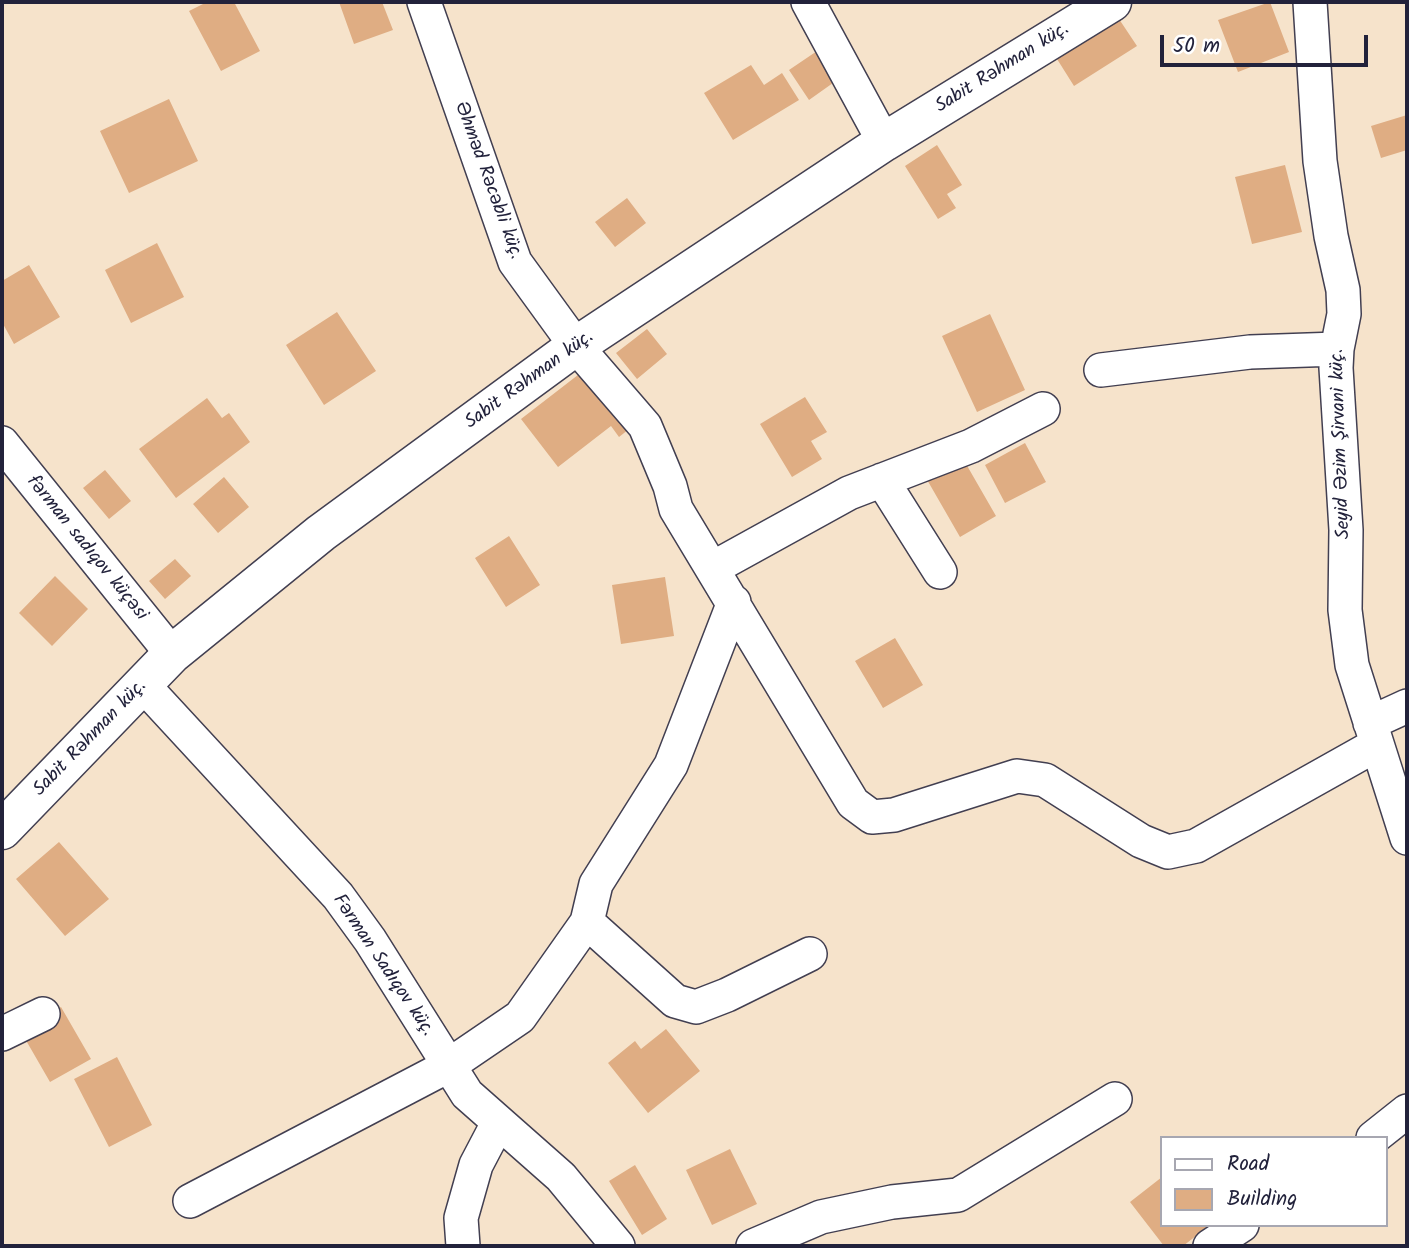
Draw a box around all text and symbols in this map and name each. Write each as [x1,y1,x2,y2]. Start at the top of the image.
street label: Sabit Rəhman küç. [932,19,1074,119]
scale bar [1164,21,1372,65]
text: 50 m [1173,30,1220,63]
street label: Əhməd Rəcəbli küç. [448,99,526,263]
street label: Sabit Rəhman küç. [461,327,599,435]
street label: Seyid Əzim Şirvani küç. [1327,348,1357,540]
street label: fərman sadıqov küçəsi [20,472,152,626]
street label: Sabit Rəhman küç. [30,676,152,802]
street label: Fərman Sadıqov küç. [326,891,438,1041]
legend [1160,1136,1388,1227]
text: Road [1227,1148,1269,1181]
text: Building [1227,1183,1297,1216]

